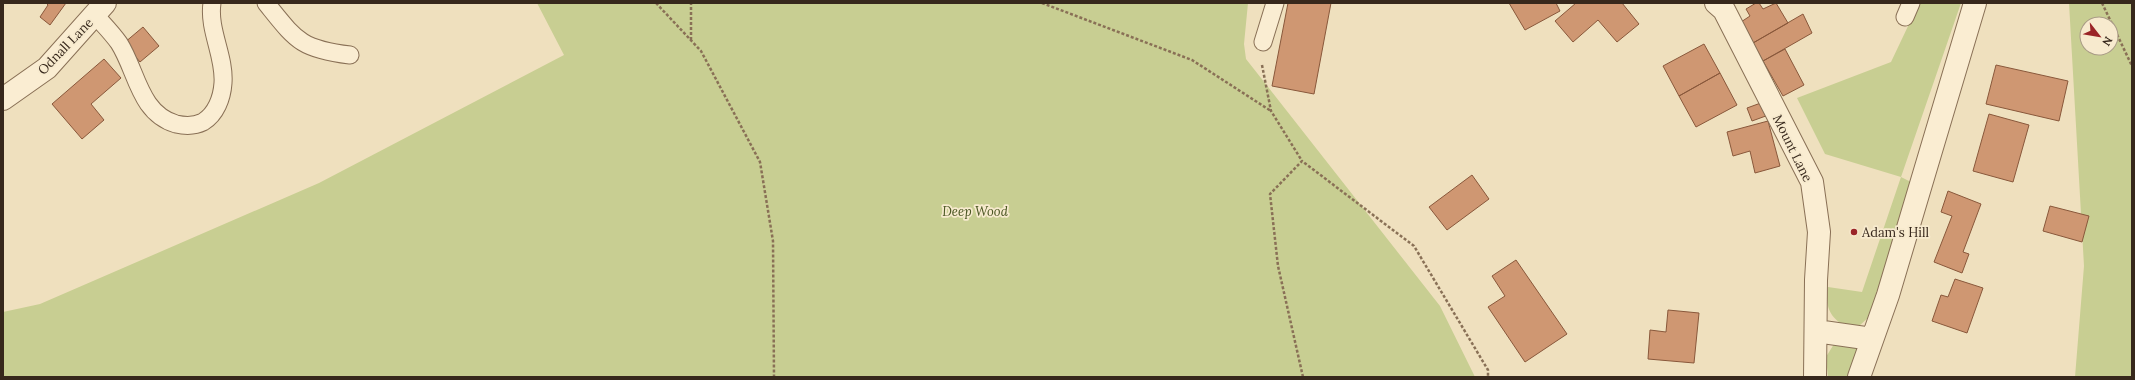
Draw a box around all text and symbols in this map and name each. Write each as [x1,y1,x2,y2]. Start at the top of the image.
street label: Odnall Lane [34,14,97,78]
north arrow [2079,16,2119,56]
text: N [2099,34,2116,49]
street label: Mount Lane [1769,112,1816,185]
park label: Deep Wood [942,203,1009,220]
place label: Adam's Hill [1861,224,1929,241]
marker: Adam's Hill [1849,227,1859,237]

